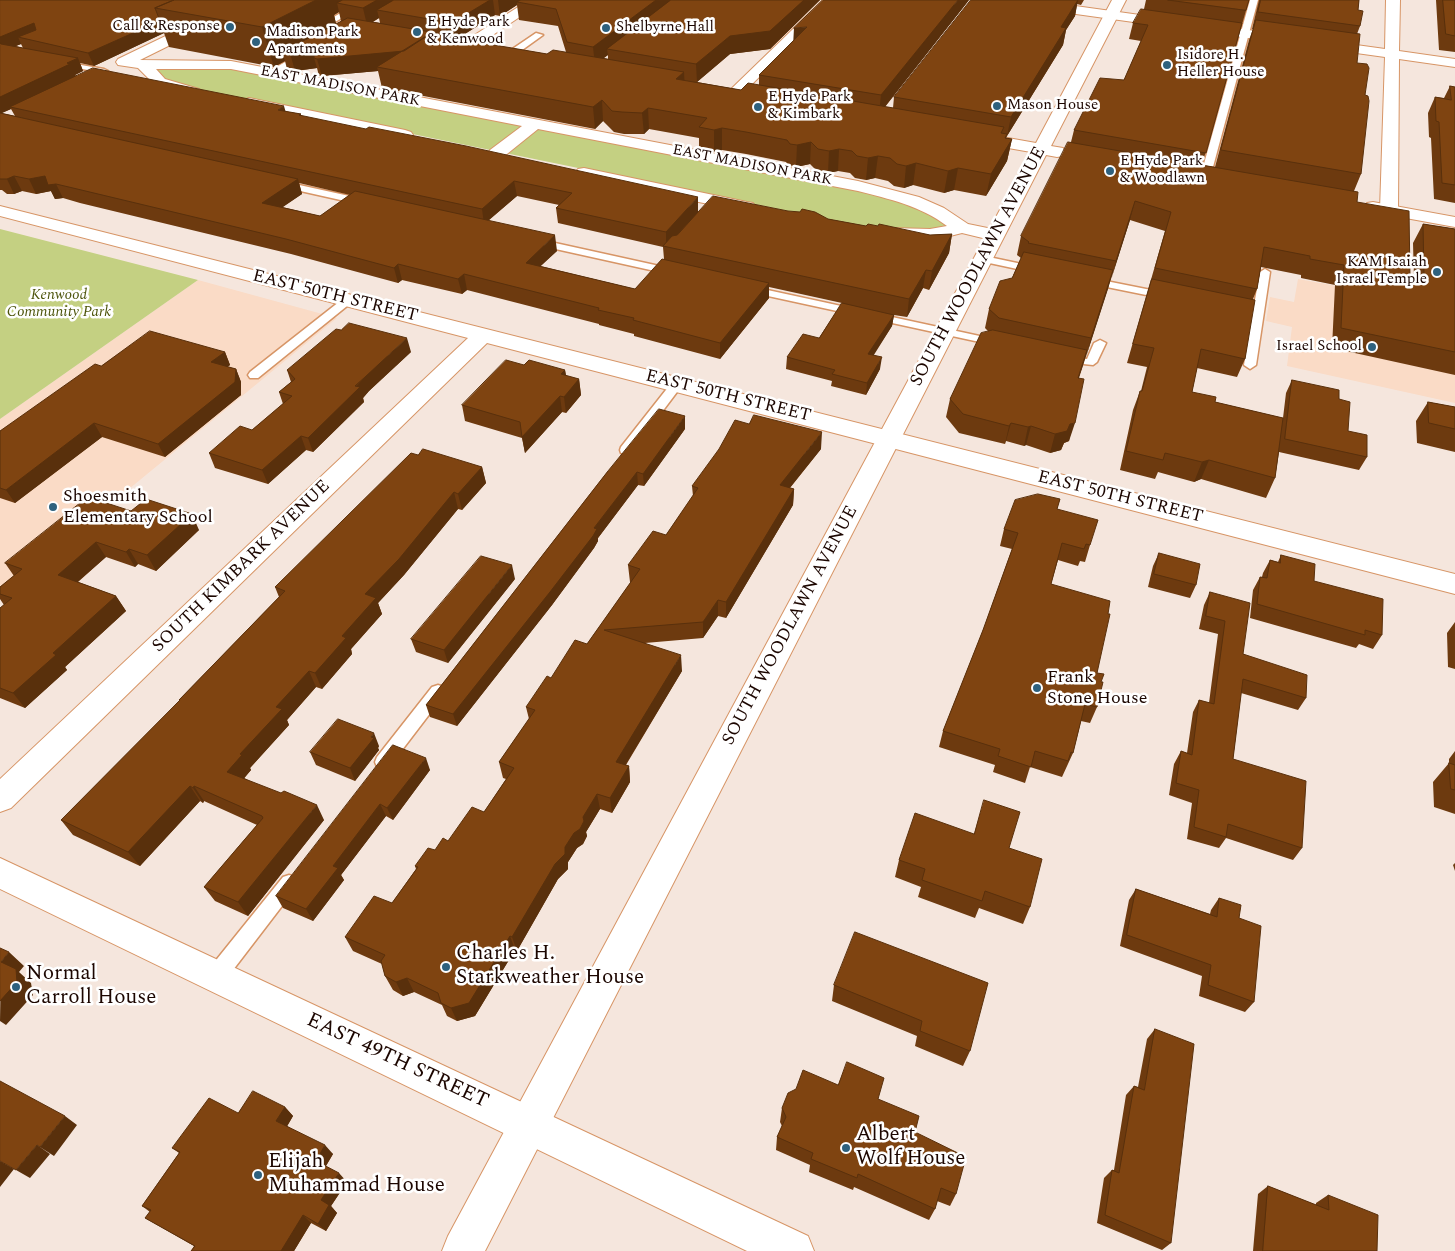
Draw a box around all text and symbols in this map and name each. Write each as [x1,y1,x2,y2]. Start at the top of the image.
place label: E Hyde Park & Kenwood [427,14,510,49]
place label: Call & Response [112,18,220,36]
place label: Shelbyrne Hall [616,19,714,37]
marker: Call & Response [224,21,236,33]
marker: Shelbyrne Hall [600,22,612,34]
place label: Madison Park Apartments [266,24,359,59]
marker: E Hyde Park & Kenwood [411,26,423,38]
marker: Madison Park Apartments [250,36,262,48]
place label: Isidore H. Heller House [1177,47,1265,82]
marker: Isidore H. Heller House [1161,59,1173,71]
street label: EAST MADISON PARK [259,63,421,111]
place label: E Hyde Park & Kimbark [768,89,851,124]
place label: Mason House [1007,97,1098,115]
marker: Mason House [991,100,1003,112]
marker: E Hyde Park & Kimbark [752,101,764,113]
street label: EAST MADISON PARK [671,142,833,190]
street label: SOUTH WOODLAWN AVENUE [907,144,1051,390]
place label: E Hyde Park & Woodlawn [1120,153,1205,188]
marker: E Hyde Park & Woodlawn [1104,165,1116,177]
place label: KAM Isaiah Israel Temple [1336,254,1427,289]
street label: EAST 50TH STREET [250,266,420,328]
marker: KAM Isaiah Israel Temple [1431,266,1443,278]
park label: Kenwood Community Park [7,287,111,322]
place label: Israel School [1276,338,1362,356]
marker: Israel School [1366,341,1378,353]
street label: EAST 50TH STREET [643,366,813,428]
street label: EAST 50TH STREET [1035,467,1205,529]
street label: SOUTH KIMBARK AVENUE [149,476,335,658]
place label: Shoesmith Elementary School [63,486,213,528]
marker: Shoesmith Elementary School [47,501,59,513]
street label: SOUTH WOODLAWN AVENUE [719,503,863,749]
place label: Frank Stone House [1047,667,1147,710]
marker: Frank Stone House [1031,682,1043,694]
place label: Charles H. Starkweather House [456,942,644,992]
marker: Charles H. Starkweather House [440,961,452,973]
place label: Normal Carroll House [26,962,156,1012]
marker: Normal Carroll House [10,981,22,993]
street label: EAST 49TH STREET [302,1009,492,1115]
place label: Albert Wolf House [856,1123,965,1173]
marker: Albert Wolf House [840,1142,852,1154]
place label: Elijah Muhammad House [268,1150,445,1200]
marker: Elijah Muhammad House [252,1169,264,1181]

